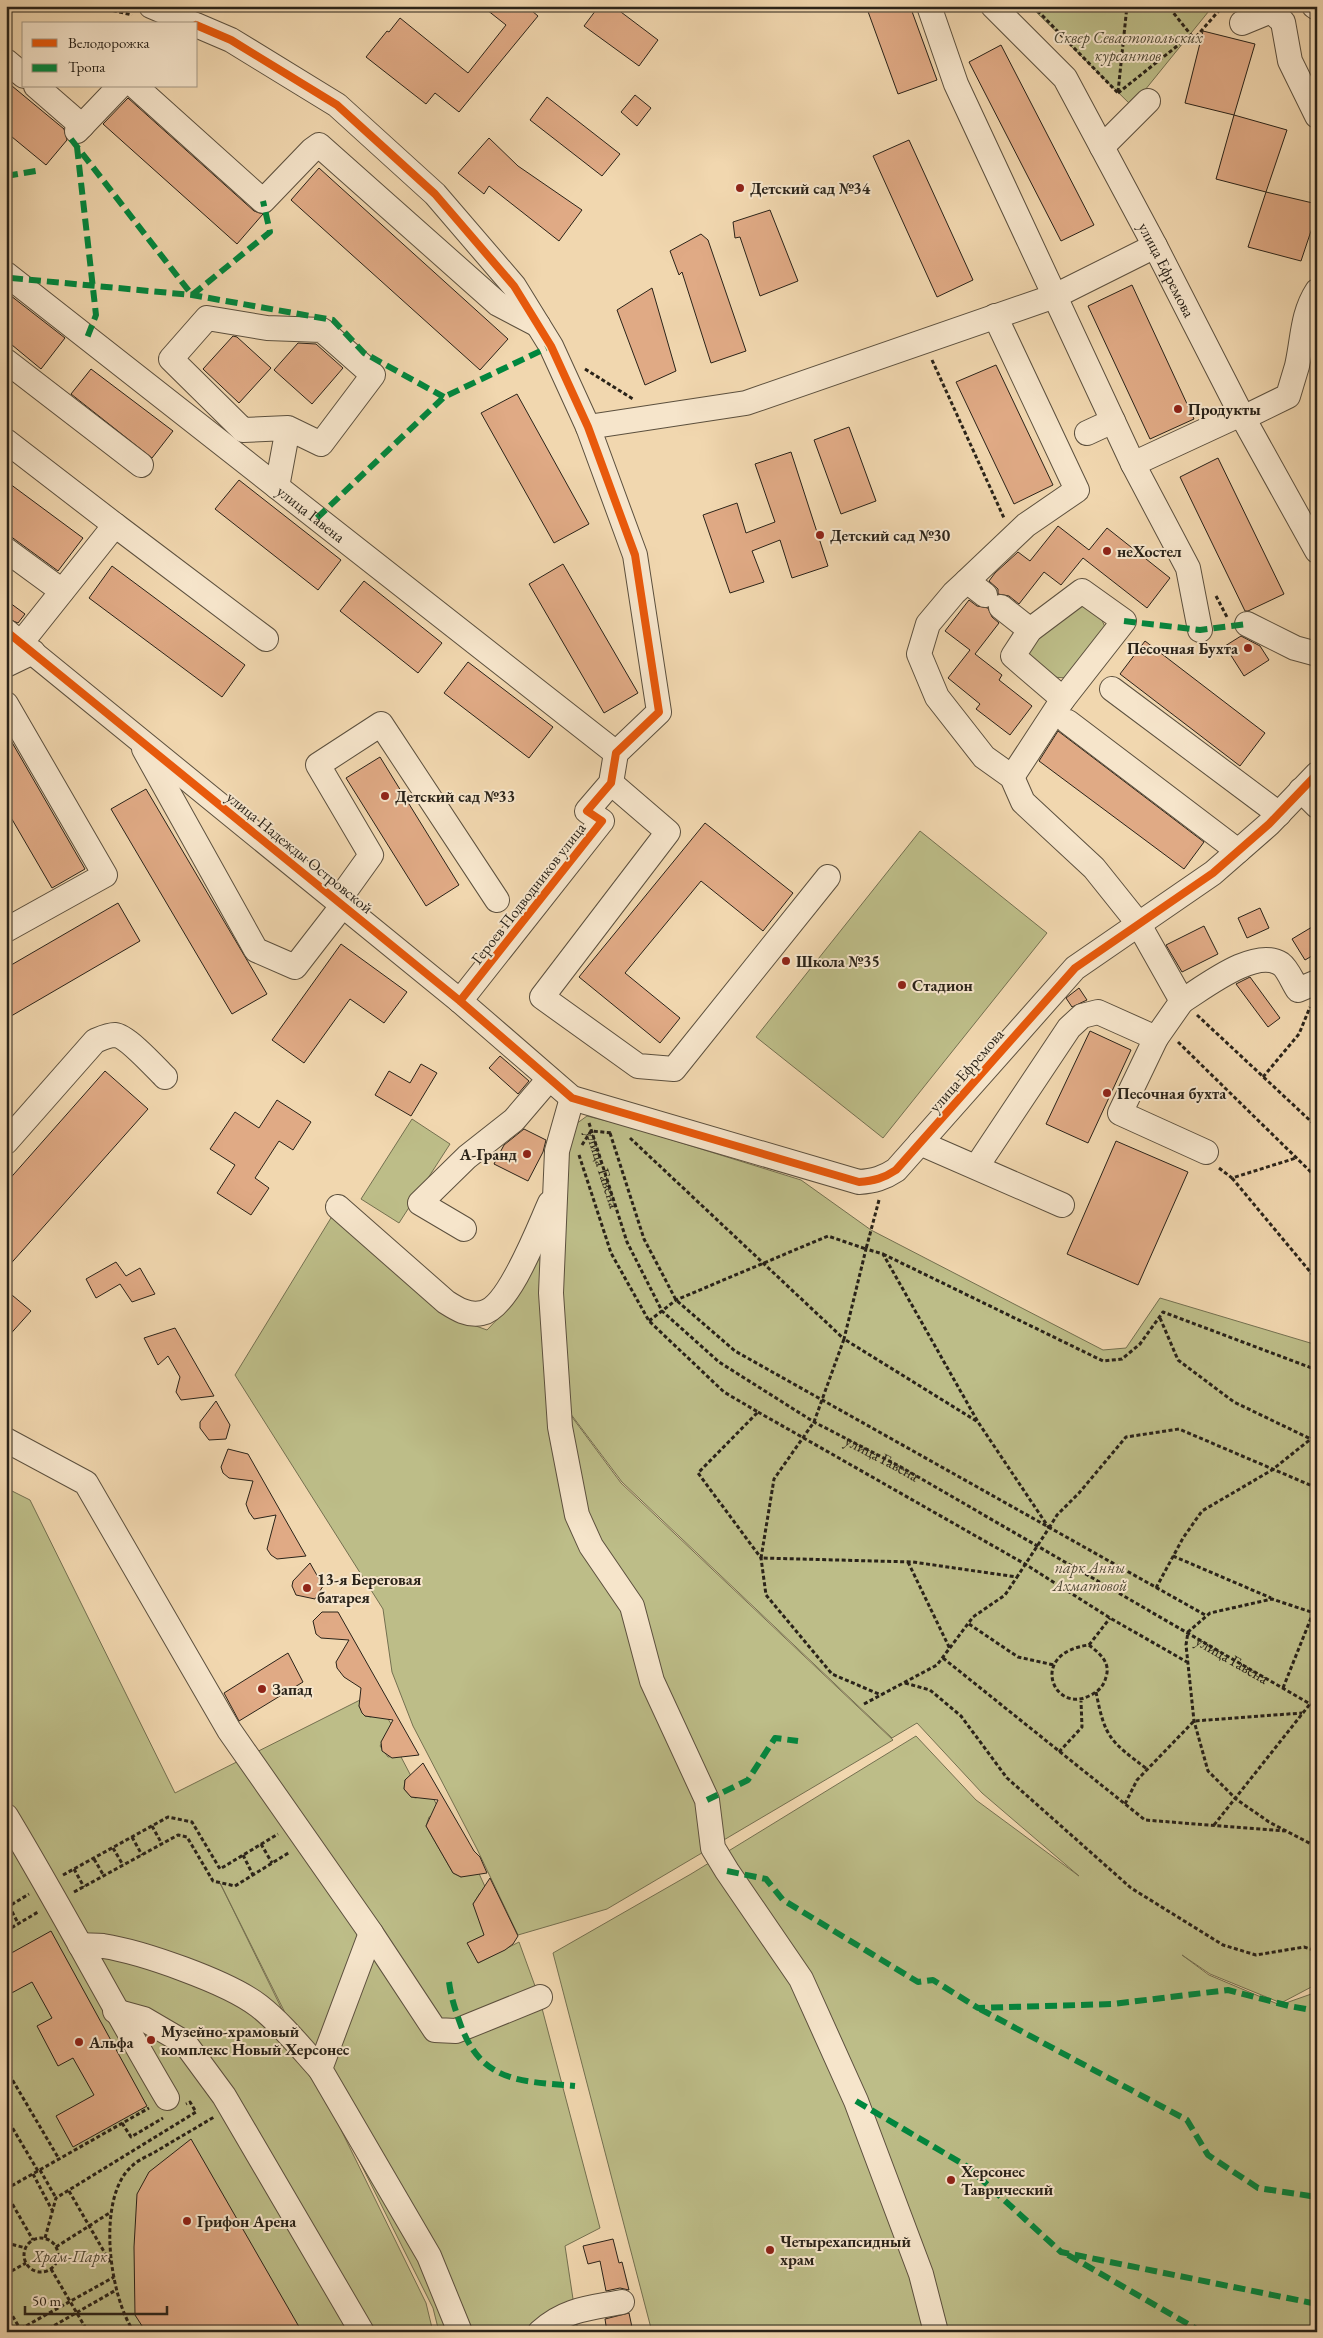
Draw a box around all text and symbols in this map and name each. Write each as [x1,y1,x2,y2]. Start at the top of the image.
legend [22,22,198,88]
park label: Сквер Севастопольских курсантов [1054,27,1203,66]
text: Велодорожка [68,33,149,52]
text: Тропа [68,57,105,76]
place label: Детский сад №34 [750,178,871,199]
marker: Детский сад №34 [734,182,746,194]
street label: улица Ефремова [1133,219,1200,322]
place label: Продукты [1188,399,1261,420]
marker: Продукты [1172,403,1184,415]
street label: улица Гавена [272,481,350,548]
place label: Детский сад №30 [830,525,951,546]
marker: Детский сад №30 [814,529,826,541]
place label: неХостел [1117,541,1182,562]
marker: неХостел [1101,545,1113,557]
place label: Песочная Бухта [1127,638,1239,659]
marker: Песочная Бухта [1242,642,1254,654]
place label: Детский сад №33 [395,786,515,807]
street label: улица Надежды Островской [222,787,378,918]
marker: Детский сад №33 [379,790,391,802]
street label: Героев Подводников улица [466,818,591,969]
place label: Школа №35 [796,951,880,972]
marker: Школа №35 [780,955,792,967]
place label: Стадион [912,975,973,996]
marker: Стадион [896,979,908,991]
street label: улица Ефремова [924,1024,1009,1117]
place label: Песочная бухта [1117,1083,1227,1104]
marker: Песочная бухта [1101,1087,1113,1099]
street label: улица Гавена [581,1127,626,1211]
place label: А-Гранд [459,1144,518,1165]
marker: А-Гранд [521,1148,533,1160]
street label: улица Гавена [841,1430,923,1487]
park label: парк Анны Ахматовой [1052,1557,1127,1596]
place label: 13-я Береговая батарея [317,1569,422,1608]
marker: 13-я Береговая батарея [301,1582,313,1594]
street label: улица Гавена [1192,1630,1273,1689]
place label: Запад [272,1679,313,1700]
marker: Запад [256,1683,268,1695]
place label: Музейно-храмовый комплекс Новый Херсонес [161,2021,350,2060]
place label: Альфа [88,2032,134,2053]
marker: Музейно-храмовый комплекс Новый Херсонес [145,2034,157,2046]
marker: Альфа [73,2036,85,2048]
place label: Херсонес Таврический [960,2161,1054,2200]
marker: Херсонес Таврический [945,2174,957,2186]
place label: Грифон Арена [197,2211,297,2232]
marker: Грифон Арена [181,2215,193,2227]
place label: Четырехапсидный храм [780,2231,911,2270]
marker: Четырехапсидный храм [764,2244,776,2256]
park label: Храм-Парк [32,2246,108,2267]
scale bar [25,2283,168,2315]
text: 50 m [32,2291,61,2310]

